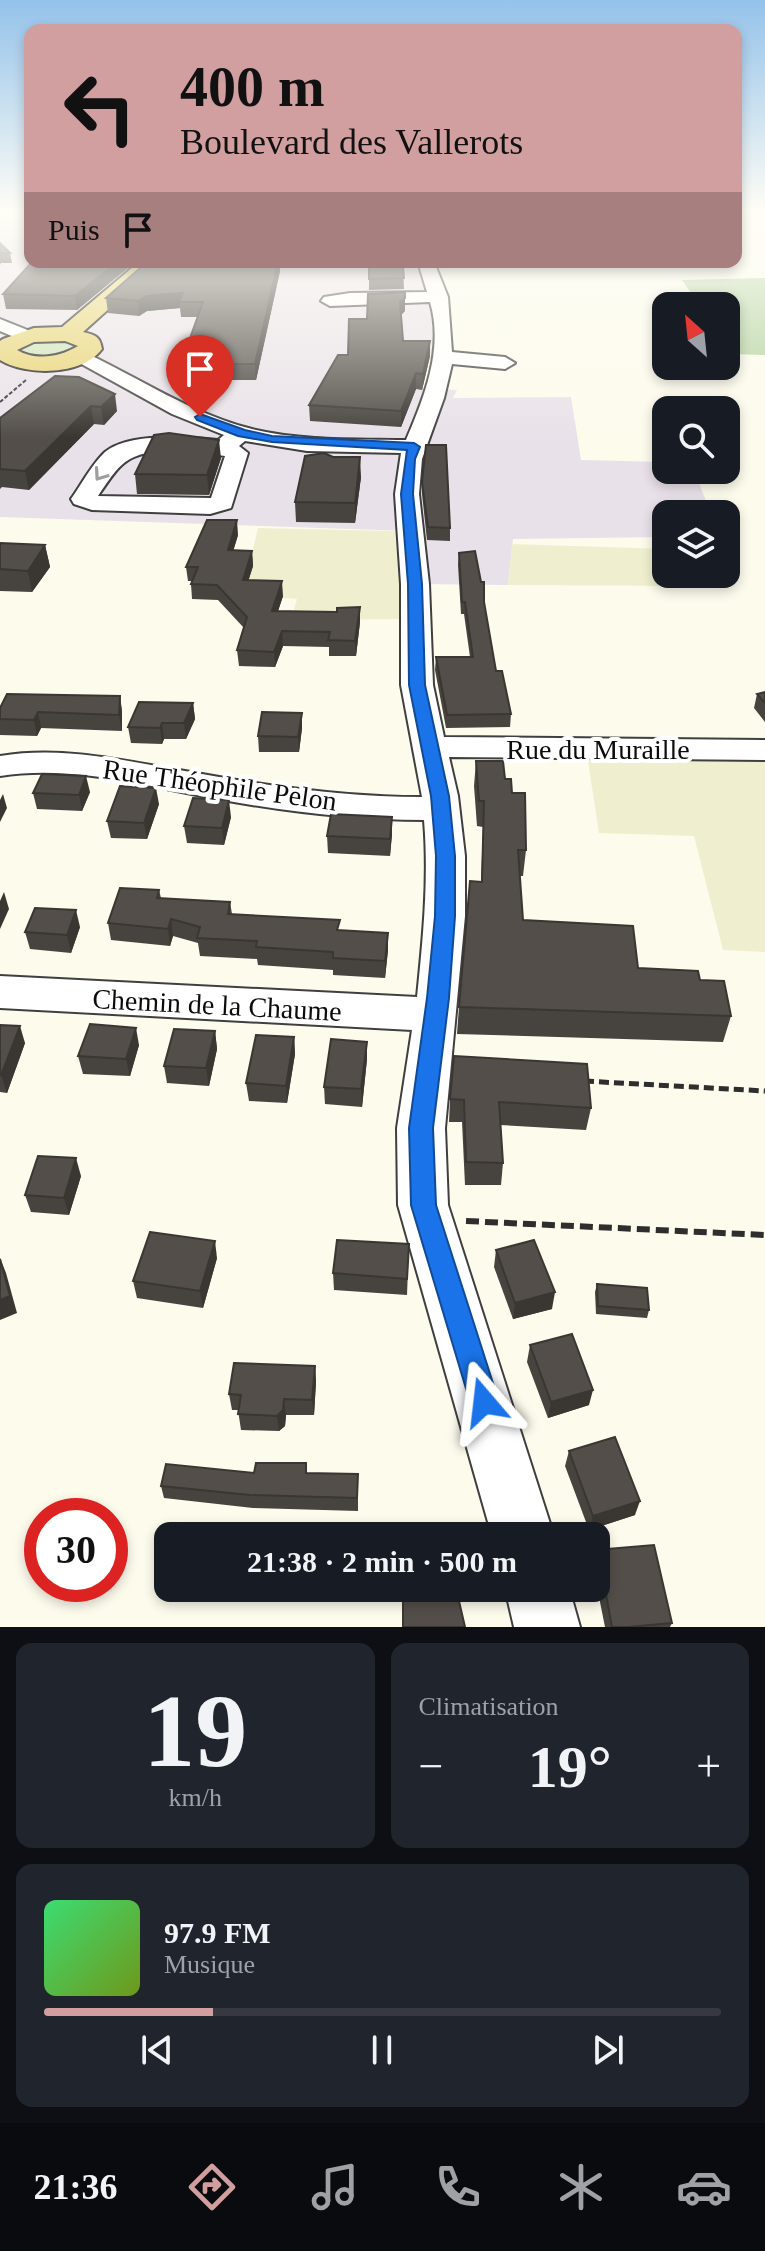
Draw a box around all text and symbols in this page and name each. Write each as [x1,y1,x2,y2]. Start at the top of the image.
icon: left [48,56,152,160]
text: 400 m [180,56,325,118]
text: Boulevard des Vallerots [180,122,523,162]
icon: arrive [116,208,160,252]
text: Puis [48,213,100,246]
north arrow [652,292,740,380]
map controls [652,292,740,588]
pin [166,335,234,417]
icon: arrive [178,347,222,391]
button: search [652,396,740,484]
one-way arrow [95,467,110,481]
button: layers [652,500,740,588]
street label: Rue du Muraille [506,734,690,765]
street label: Rue Théophile Pelon [101,753,339,817]
street label: Chemin de la Chaume [92,983,342,1027]
position arrow [442,1360,526,1444]
speed limit sign: 30 [24,1498,128,1602]
text: 21:38 · 2 min · 500 m [247,1545,517,1578]
text: 19 [143,1673,247,1788]
text: Climatisation [419,1692,559,1721]
text: 19° [528,1734,612,1800]
text: − [419,1742,443,1791]
text: + [696,1742,721,1791]
text: km/h [169,1783,222,1812]
text: 97.9 FM [164,1916,271,1949]
text: Musique [164,1950,255,1979]
icon: previous [135,2028,179,2072]
icon: pause [360,2028,404,2072]
icon: next [586,2028,630,2072]
icon: directions [184,2159,240,2215]
icon: music [307,2159,363,2215]
icon: phone [430,2159,486,2215]
icon: climate [553,2159,609,2215]
icon: car [676,2159,732,2215]
text: 21:36 [33,2167,117,2207]

